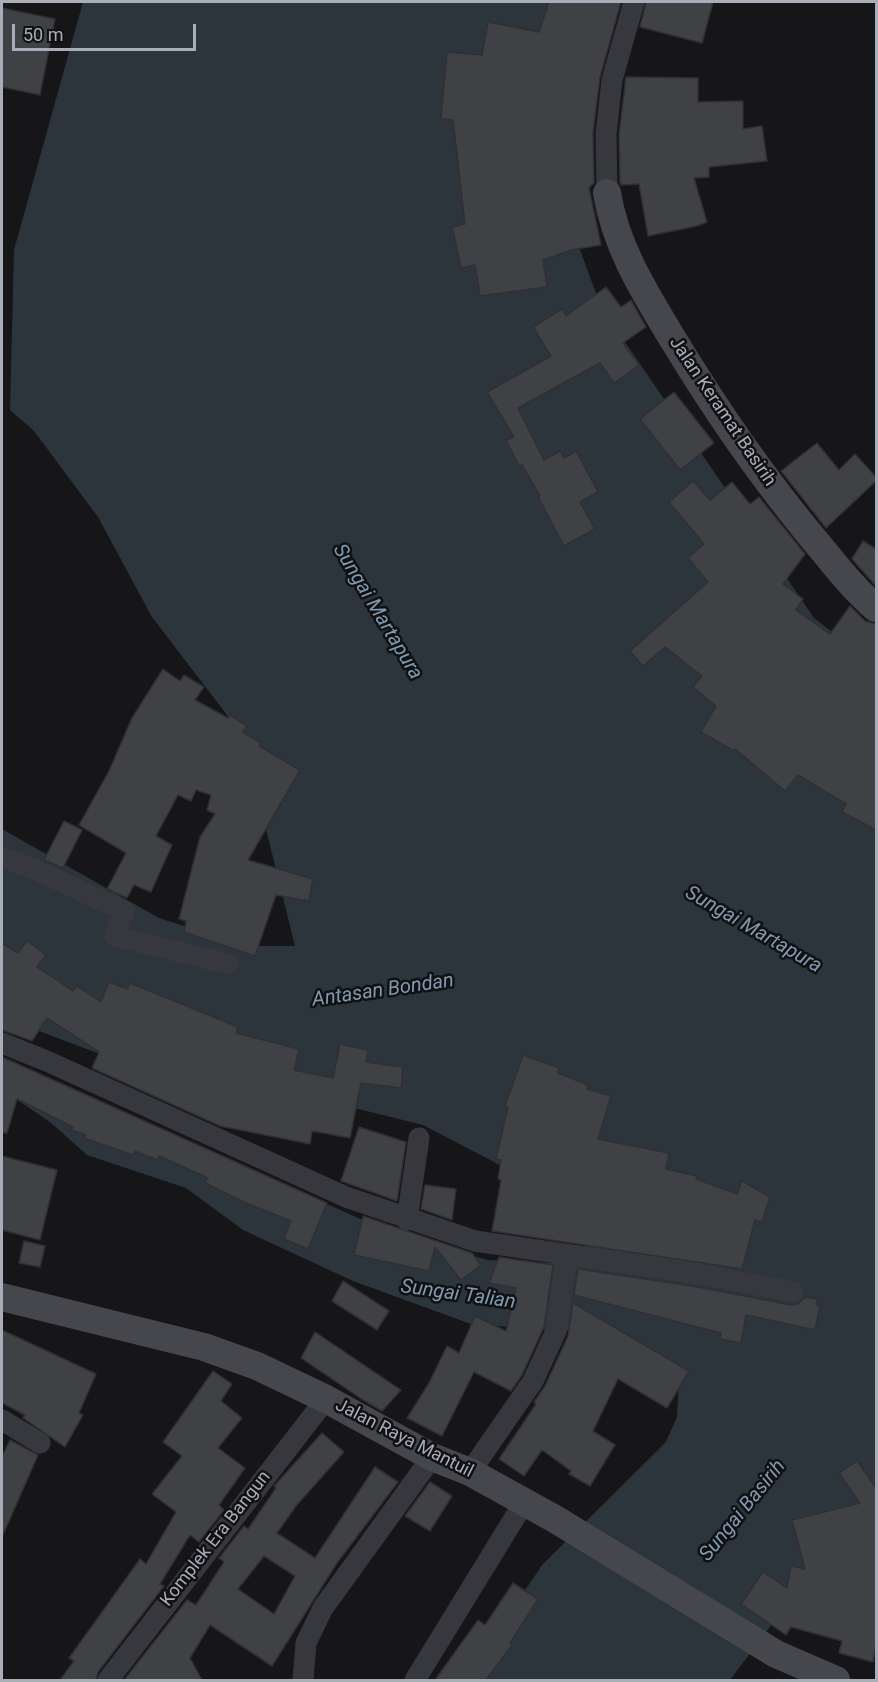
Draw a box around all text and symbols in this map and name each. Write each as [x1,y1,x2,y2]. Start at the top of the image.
scale bar [15,12,200,50]
text: 50 m [23,24,63,45]
street label: Jalan Keramat Basirih [664,333,780,491]
water label: Sungai Martapura [327,540,427,684]
water label: Sungai Martapura [680,881,826,979]
water label: Antasan Bondan [311,969,455,1013]
water label: Sungai Talian [399,1275,517,1315]
street label: Jalan Raya Mantuil [332,1395,476,1483]
water label: Sungai Basirih [695,1456,791,1566]
street label: Komplek Era Bangun [156,1467,276,1611]

